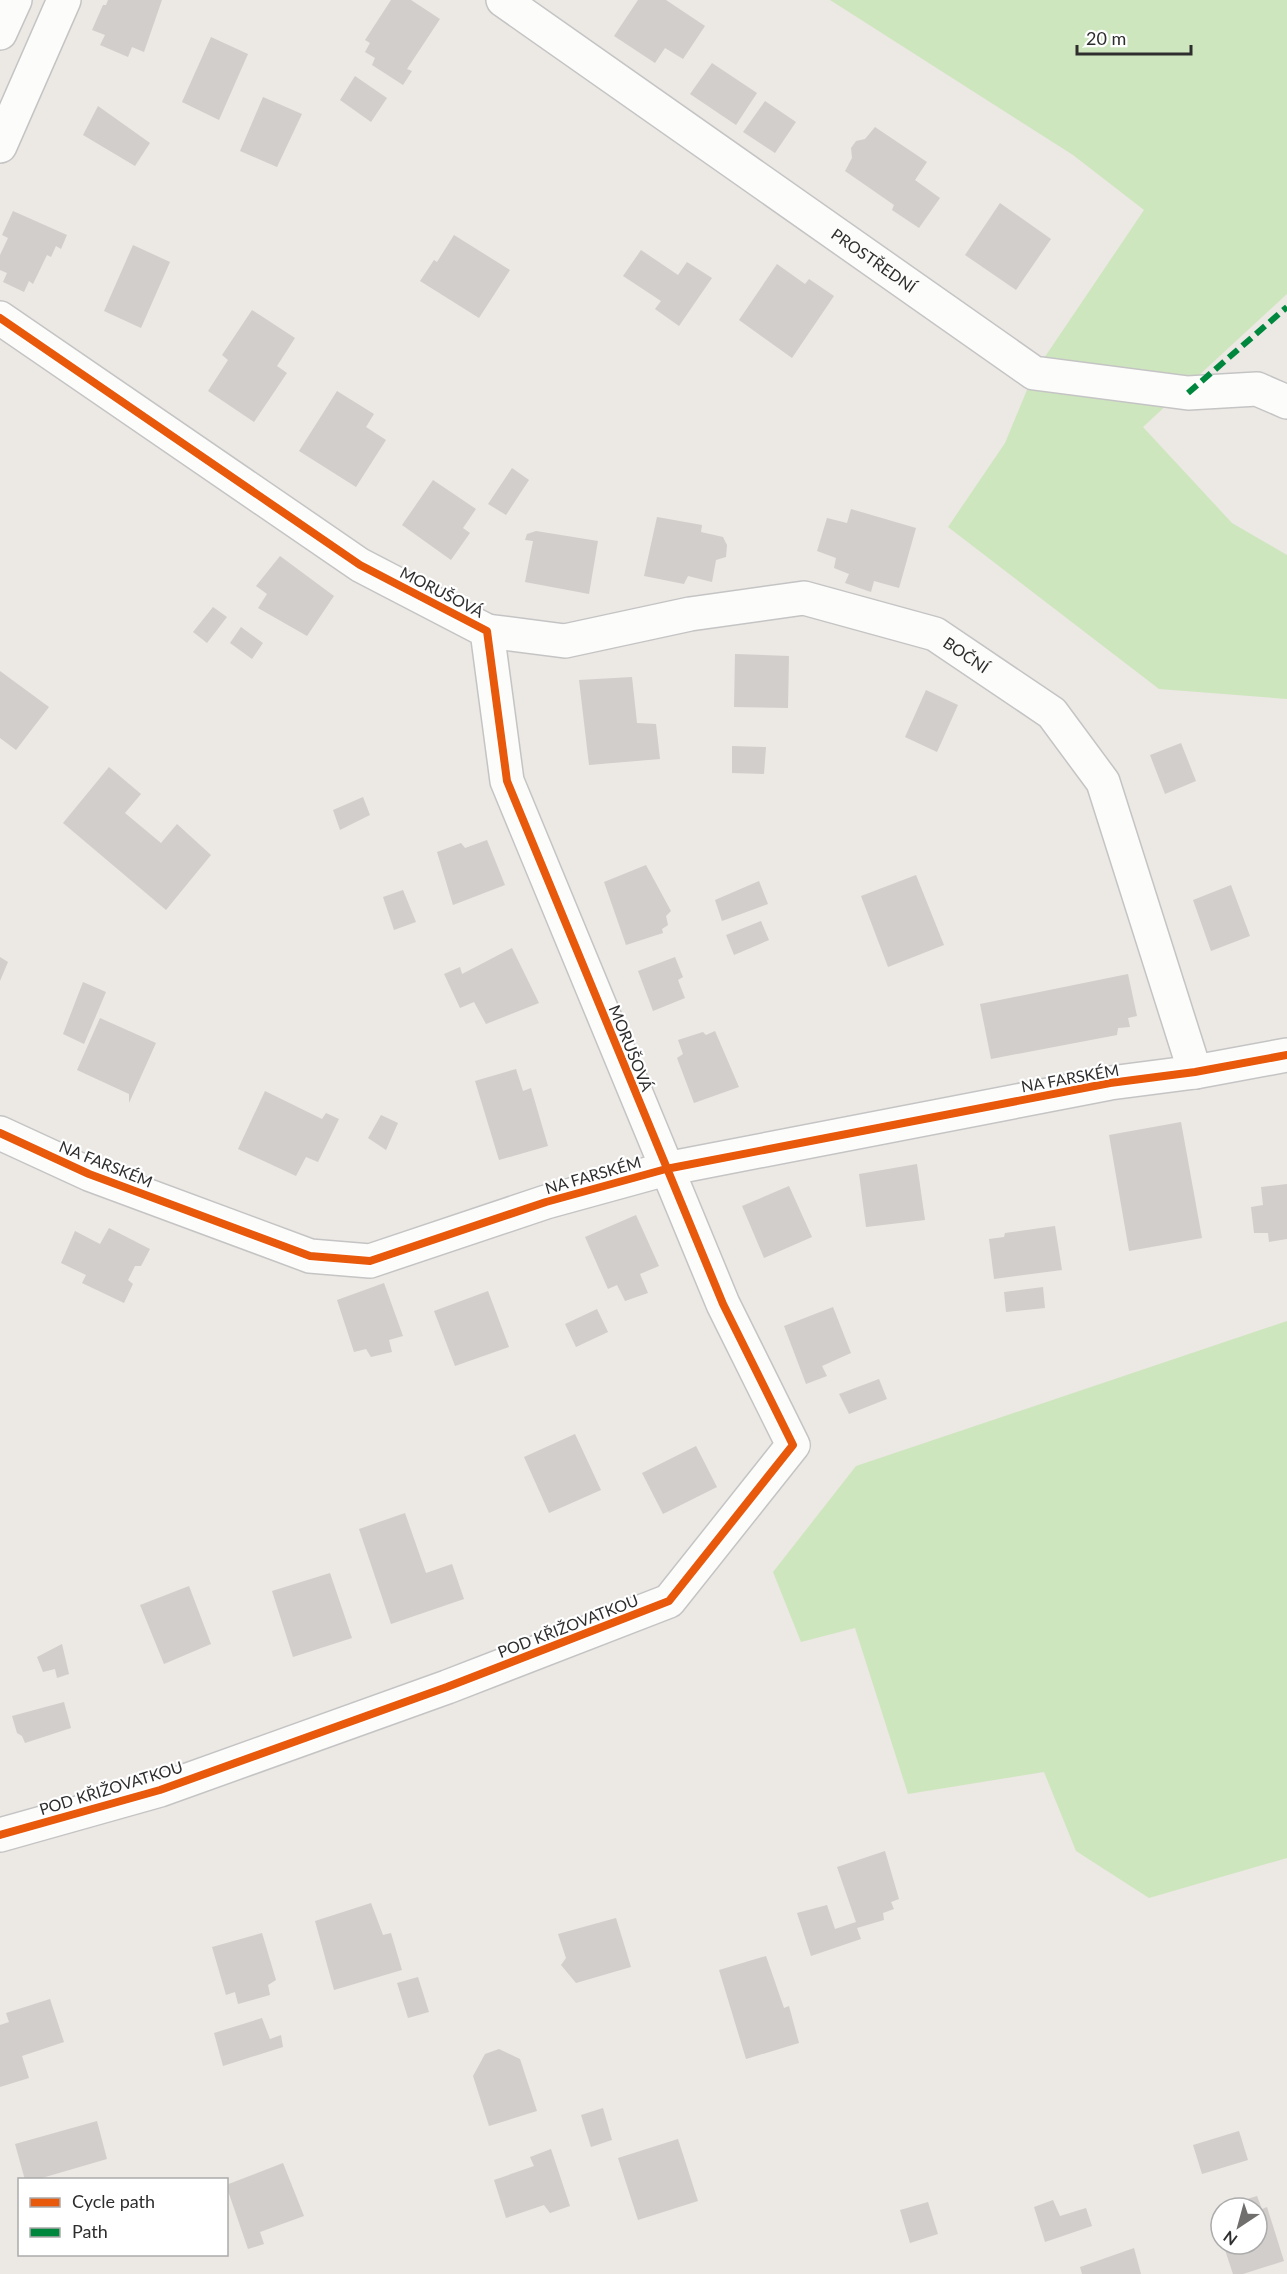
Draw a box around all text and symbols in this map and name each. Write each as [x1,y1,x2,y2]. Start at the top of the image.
scale bar [1077,18,1191,56]
text: 20 m [1086,27,1126,49]
street label: PROSTŘEDNÍ [828,224,921,297]
street label: MORUŠOVÁ [397,562,487,621]
street label: BOČNÍ [940,633,994,677]
street label: MORUŠOVÁ [606,1002,657,1094]
street label: NA FARSKÉM [1020,1060,1120,1095]
street label: NA FARSKÉM [57,1136,156,1191]
street label: NA FARSKÉM [543,1152,643,1197]
street label: POD KŘIŽOVATKOU [495,1590,641,1661]
street label: POD KŘIŽOVATKOU [37,1757,185,1818]
legend [18,2178,228,2256]
text: Cycle path [72,2190,155,2212]
north arrow [1209,2196,1269,2256]
text: Path [72,2220,108,2242]
text: N [1219,2227,1240,2250]

